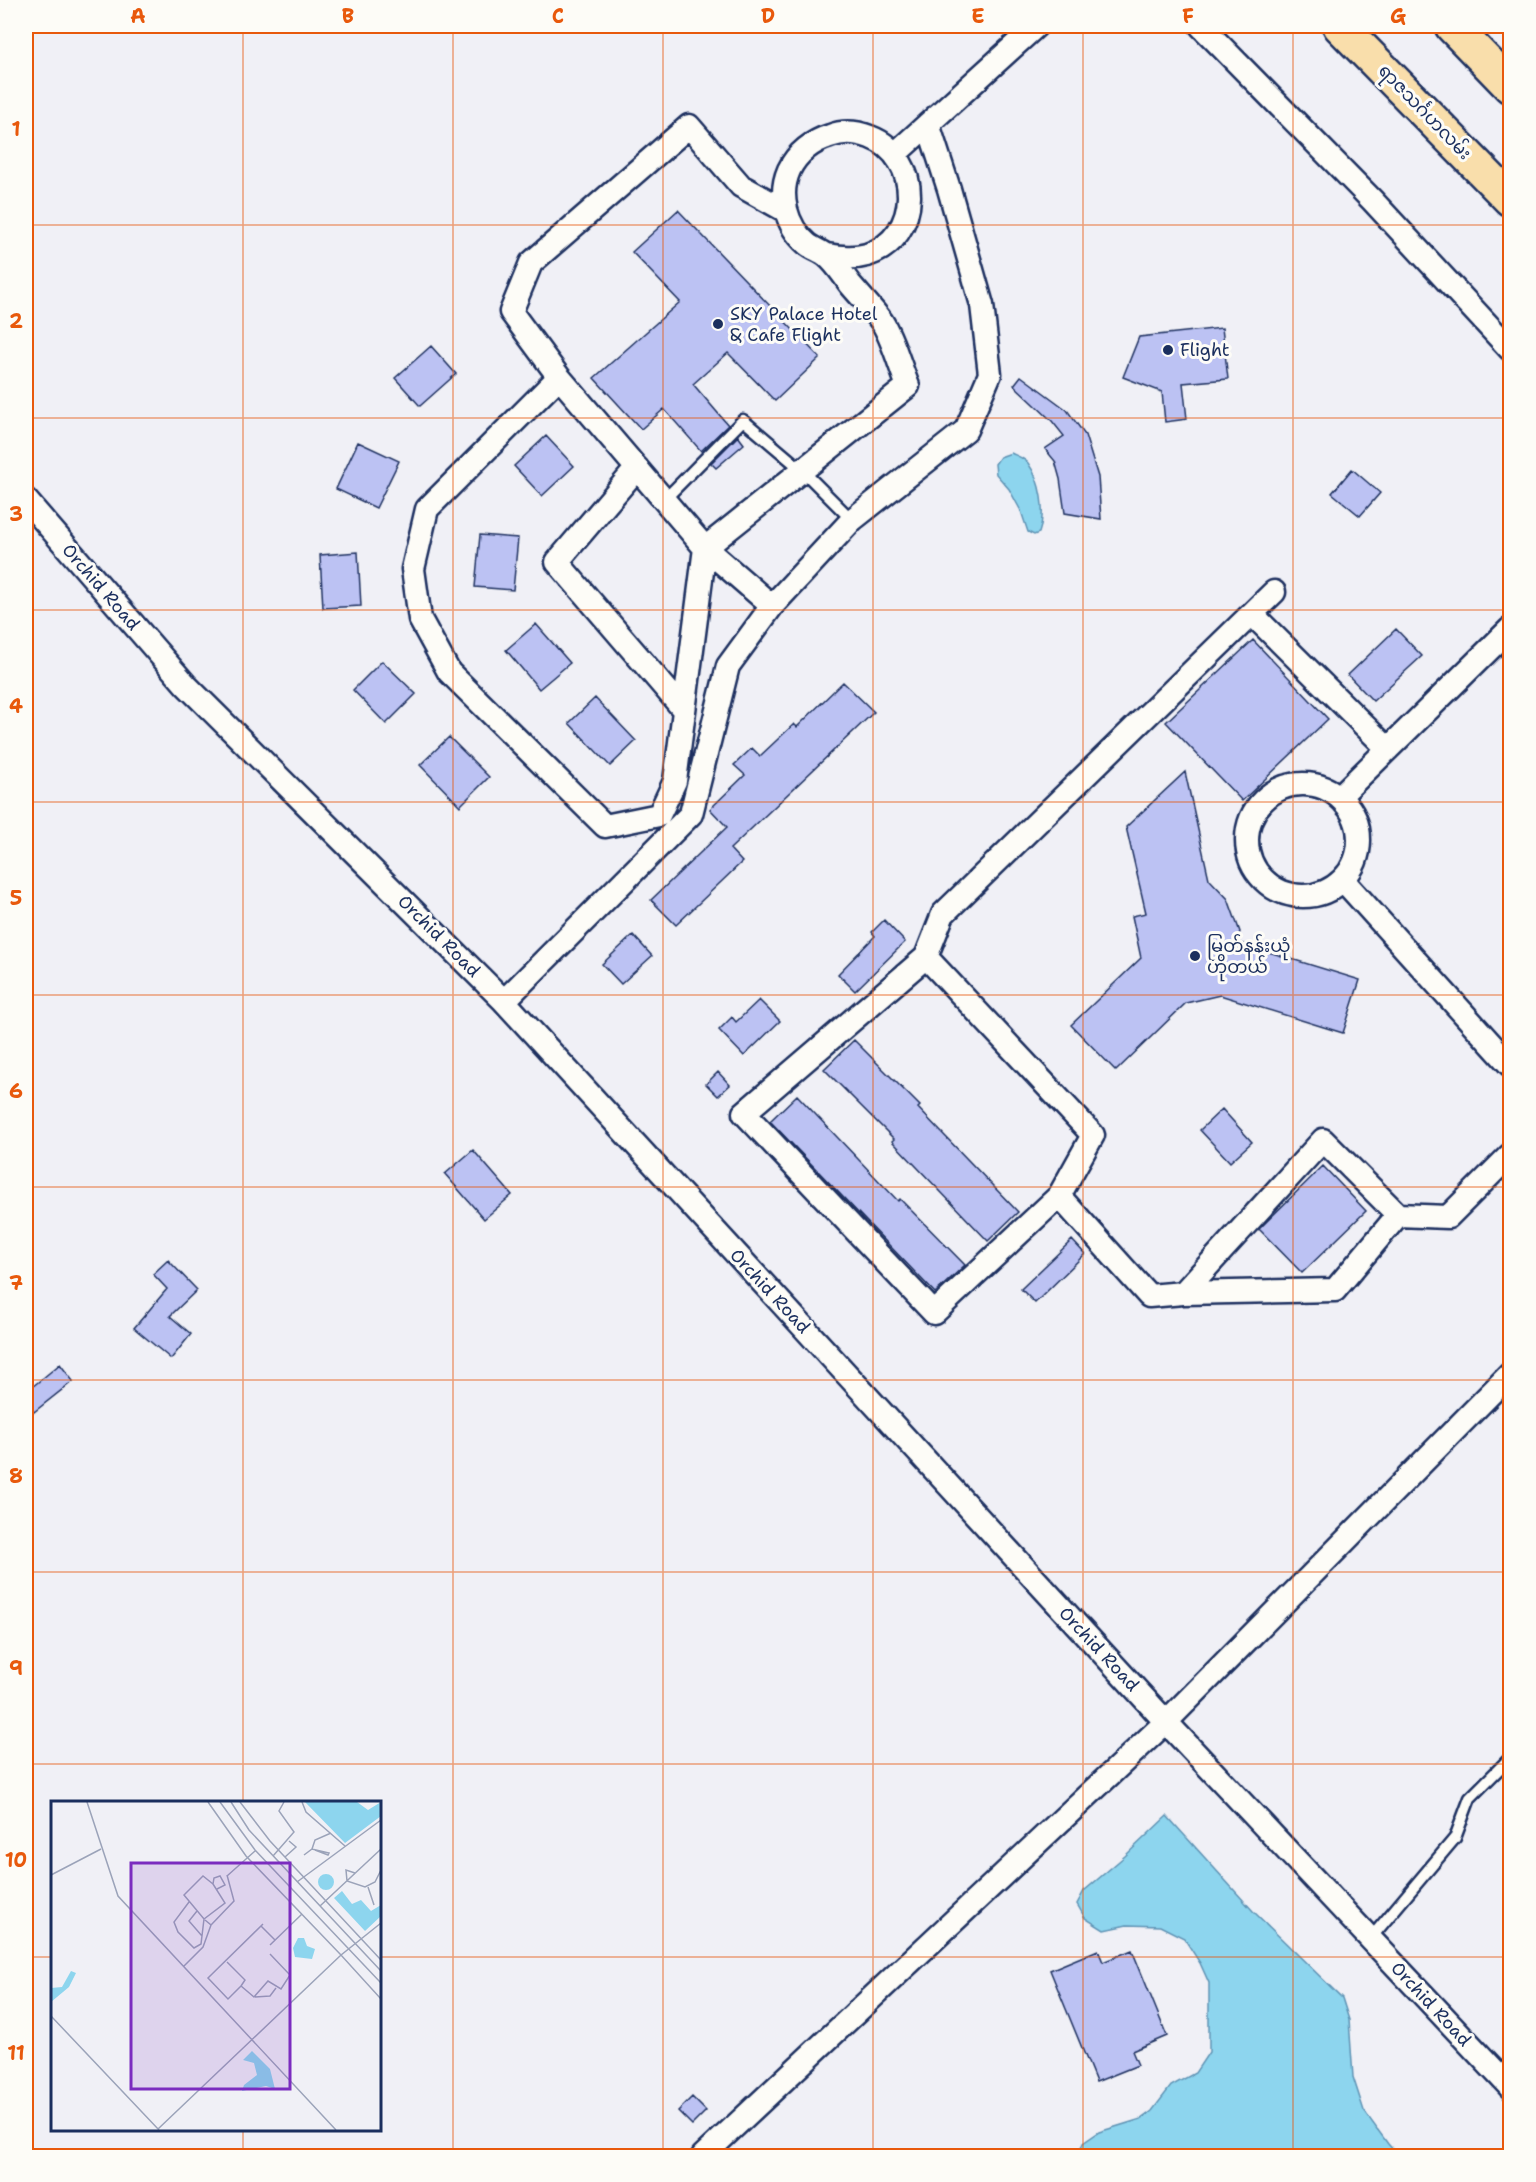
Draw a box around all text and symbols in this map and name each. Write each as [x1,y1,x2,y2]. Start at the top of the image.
text: A [130,3,146,29]
text: B [342,3,354,29]
text: C [552,3,564,29]
text: D [761,3,775,29]
text: E [971,3,985,29]
text: F [1182,3,1194,29]
text: G [1390,3,1406,29]
street label: ရာဇသင်္ဂဟလမ်း [1371,58,1477,167]
text: 1 [11,116,21,142]
place label: SKY Palace Hotel & Cafe Flight [730,302,878,347]
text: 2 [9,308,23,334]
marker: SKY Palace Hotel & Cafe Flight [711,317,725,331]
place label: Flight [1180,338,1230,362]
marker: Flight [1161,343,1175,357]
text: 3 [9,501,23,527]
street label: Orchid Road [57,538,145,636]
text: 4 [9,693,23,719]
text: 5 [10,885,22,911]
street label: Orchid Road [392,889,486,983]
place label: မြတ်နန်းယုံ ဟိုတယ် [1207,933,1291,982]
marker: မြတ်နန်းယုံ ဟိုတယ် [1188,949,1202,963]
text: 6 [9,1078,23,1104]
street label: Orchid Road [724,1243,816,1339]
text: 7 [9,1270,23,1296]
text: 8 [9,1463,23,1489]
street label: Orchid Road [1053,1601,1145,1697]
text: 9 [9,1655,23,1681]
inset map [51,1801,381,2131]
text: 10 [5,1847,27,1873]
street label: Orchid Road [1385,1956,1477,2052]
text: 11 [7,2040,25,2066]

